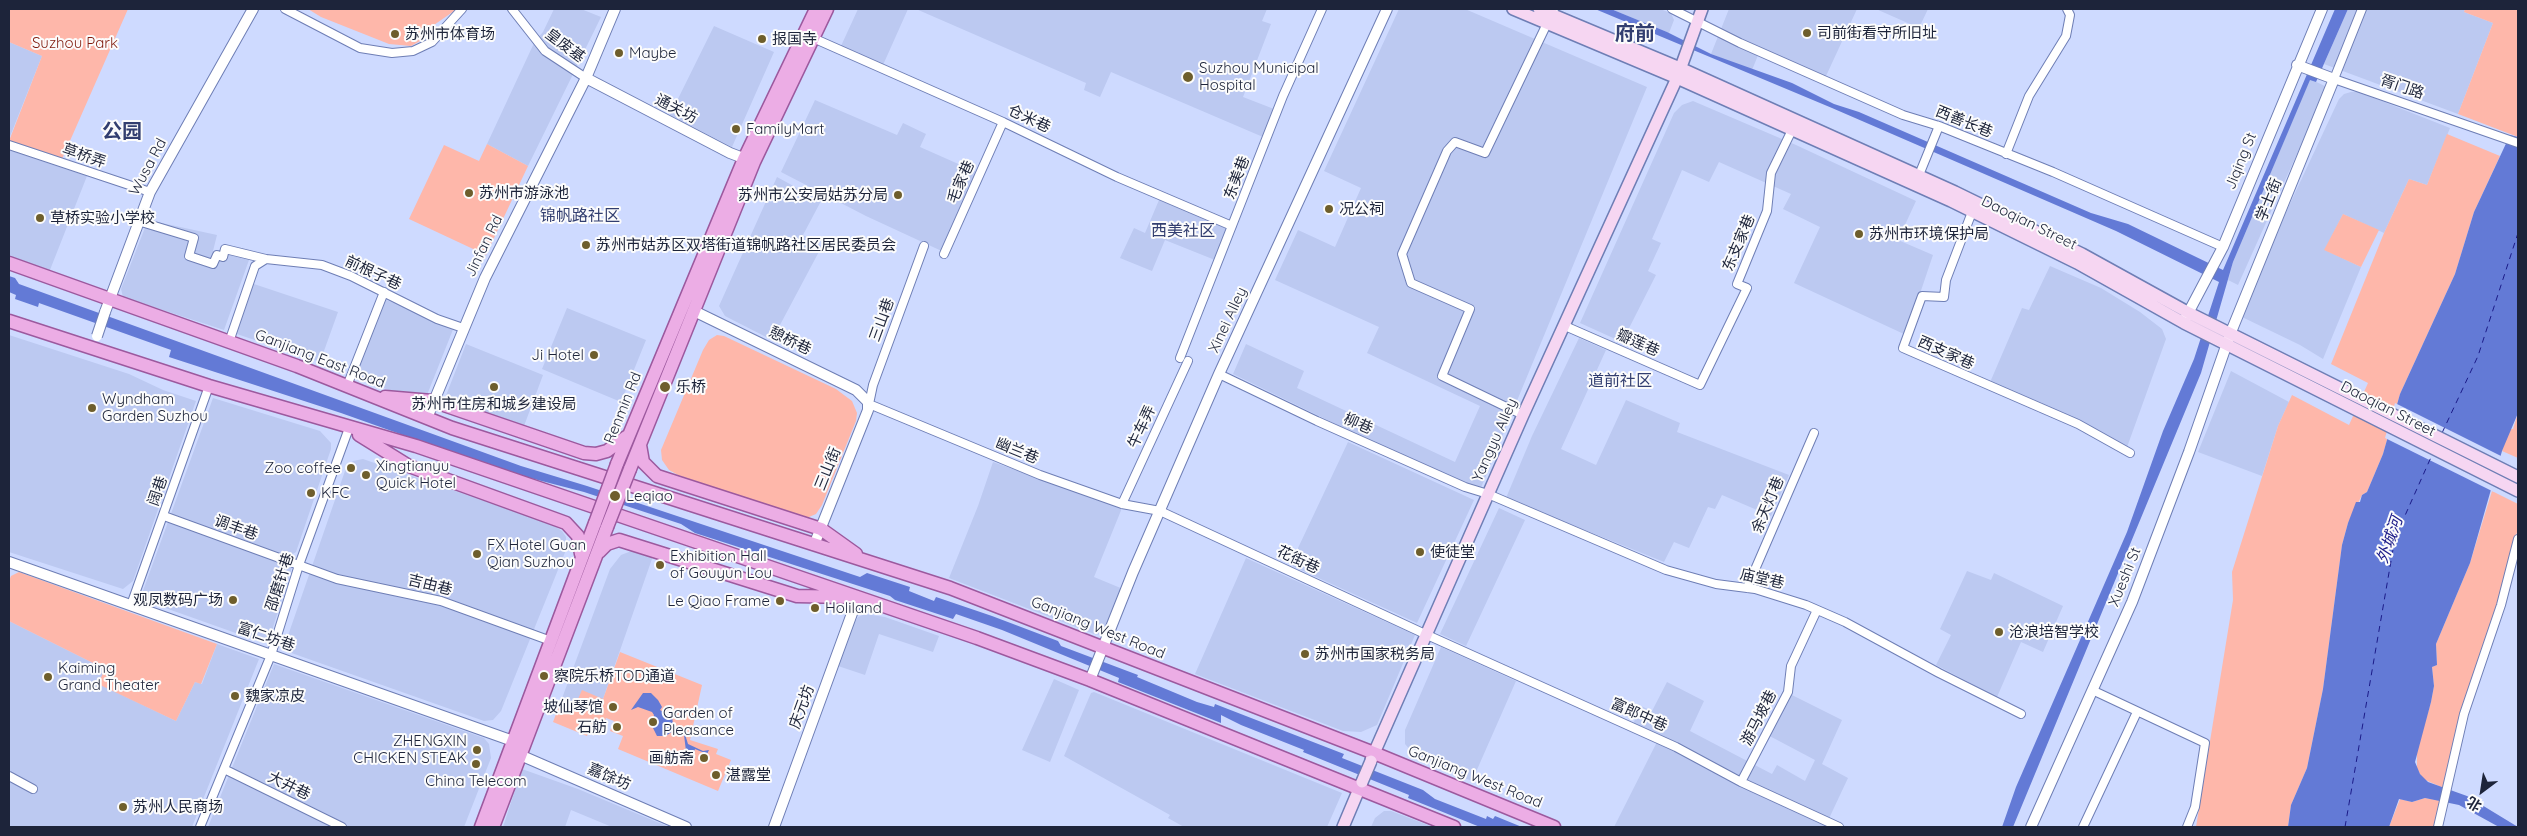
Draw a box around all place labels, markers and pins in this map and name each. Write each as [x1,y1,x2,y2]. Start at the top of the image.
place label: 司前街看守所旧址 [1817,24,1937,42]
place label: 苏州市体育场 [405,25,495,43]
marker: 司前街看守所旧址 [1801,27,1813,39]
marker: 苏州市体育场 [389,28,401,40]
place label: 报国寺 [772,30,817,48]
marker: 报国寺 [756,33,768,45]
place label: Maybe [629,44,677,62]
marker: Maybe [613,47,625,59]
place label: Suzhou Municipal Hospital [1199,59,1319,94]
marker: Suzhou Municipal Hospital [1181,70,1195,84]
place label: FamilyMart [746,120,824,138]
marker: FamilyMart [730,123,742,135]
place label: 苏州市游泳池 [479,184,569,202]
place label: 苏州市公安局姑苏分局 [738,186,888,204]
marker: 苏州市游泳池 [463,187,475,199]
marker: 苏州市公安局姑苏分局 [892,189,904,201]
place label: 况公祠 [1339,200,1384,218]
marker: 况公祠 [1323,203,1335,215]
place label: 草桥实验小学校 [50,209,155,227]
marker: 草桥实验小学校 [34,212,46,224]
place label: 苏州市环境保护局 [1869,225,1989,243]
marker: 苏州市环境保护局 [1853,228,1865,240]
place label: 苏州市姑苏区双塔街道锦帆路社区居民委员会 [596,236,896,254]
marker: 苏州市姑苏区双塔街道锦帆路社区居民委员会 [580,239,592,251]
place label: Ji Hotel [531,346,584,364]
marker: Ji Hotel [588,349,600,361]
place label: 乐桥 [676,378,706,396]
marker: 乐桥 [658,380,672,394]
marker: 苏州市住房和城乡建设局 [488,381,500,393]
place label: Wyndham Garden Suzhou [102,390,208,425]
place label: 苏州市住房和城乡建设局 [412,395,576,413]
marker: Wyndham Garden Suzhou [86,402,98,414]
place label: Xingtianyu Quick Hotel [376,457,456,492]
place label: Zoo coffee [265,459,341,477]
marker: Zoo coffee [345,462,357,474]
marker: Xingtianyu Quick Hotel [360,469,372,481]
place label: KFC [321,484,349,502]
marker: KFC [305,487,317,499]
place label: Leqiao [626,487,673,505]
marker: Leqiao [608,489,622,503]
place label: FX Hotel Guan Qian Suzhou [487,536,586,571]
place label: 使徒堂 [1430,543,1475,561]
marker: 使徒堂 [1414,546,1426,558]
place label: Exhibition Hall of Gouyun Lou [670,547,772,582]
marker: FX Hotel Guan Qian Suzhou [471,548,483,560]
marker: Exhibition Hall of Gouyun Lou [654,559,666,571]
place label: 观凤数码广场 [133,591,223,609]
place label: Le Qiao Frame [667,592,770,610]
marker: 观凤数码广场 [227,594,239,606]
marker: Le Qiao Frame [774,595,786,607]
place label: Holiland [825,599,882,617]
marker: Holiland [809,602,821,614]
place label: 沧浪培智学校 [2009,623,2099,641]
marker: 沧浪培智学校 [1993,626,2005,638]
place label: 苏州市国家税务局 [1315,645,1435,663]
marker: 苏州市国家税务局 [1299,648,1311,660]
place label: Kaiming Grand Theater [58,659,159,694]
place label: 察院乐桥TOD通道 [554,667,675,685]
marker: 察院乐桥TOD通道 [538,670,550,682]
marker: Kaiming Grand Theater [42,671,54,683]
place label: 魏家凉皮 [245,687,305,705]
marker: 魏家凉皮 [229,690,241,702]
place label: 坡仙琴馆 [543,698,603,716]
marker: 坡仙琴馆 [607,701,619,713]
place label: Garden of Pleasance [663,704,734,739]
marker: Garden of Pleasance [647,716,659,728]
place label: 石舫 [577,718,607,736]
marker: 石舫 [611,721,623,733]
place label: ZHENGXIN CHICKEN STEAK [353,732,467,767]
marker: ZHENGXIN CHICKEN STEAK [471,744,483,756]
place label: 画舫斋 [649,749,694,767]
marker: 画舫斋 [698,752,710,764]
marker: China Telecom [470,758,482,770]
place label: 湛露堂 [726,766,771,784]
marker: 湛露堂 [710,769,722,781]
place label: China Telecom [425,772,527,790]
place label: 苏州人民商场 [133,798,223,816]
marker: 苏州人民商场 [117,801,129,813]

